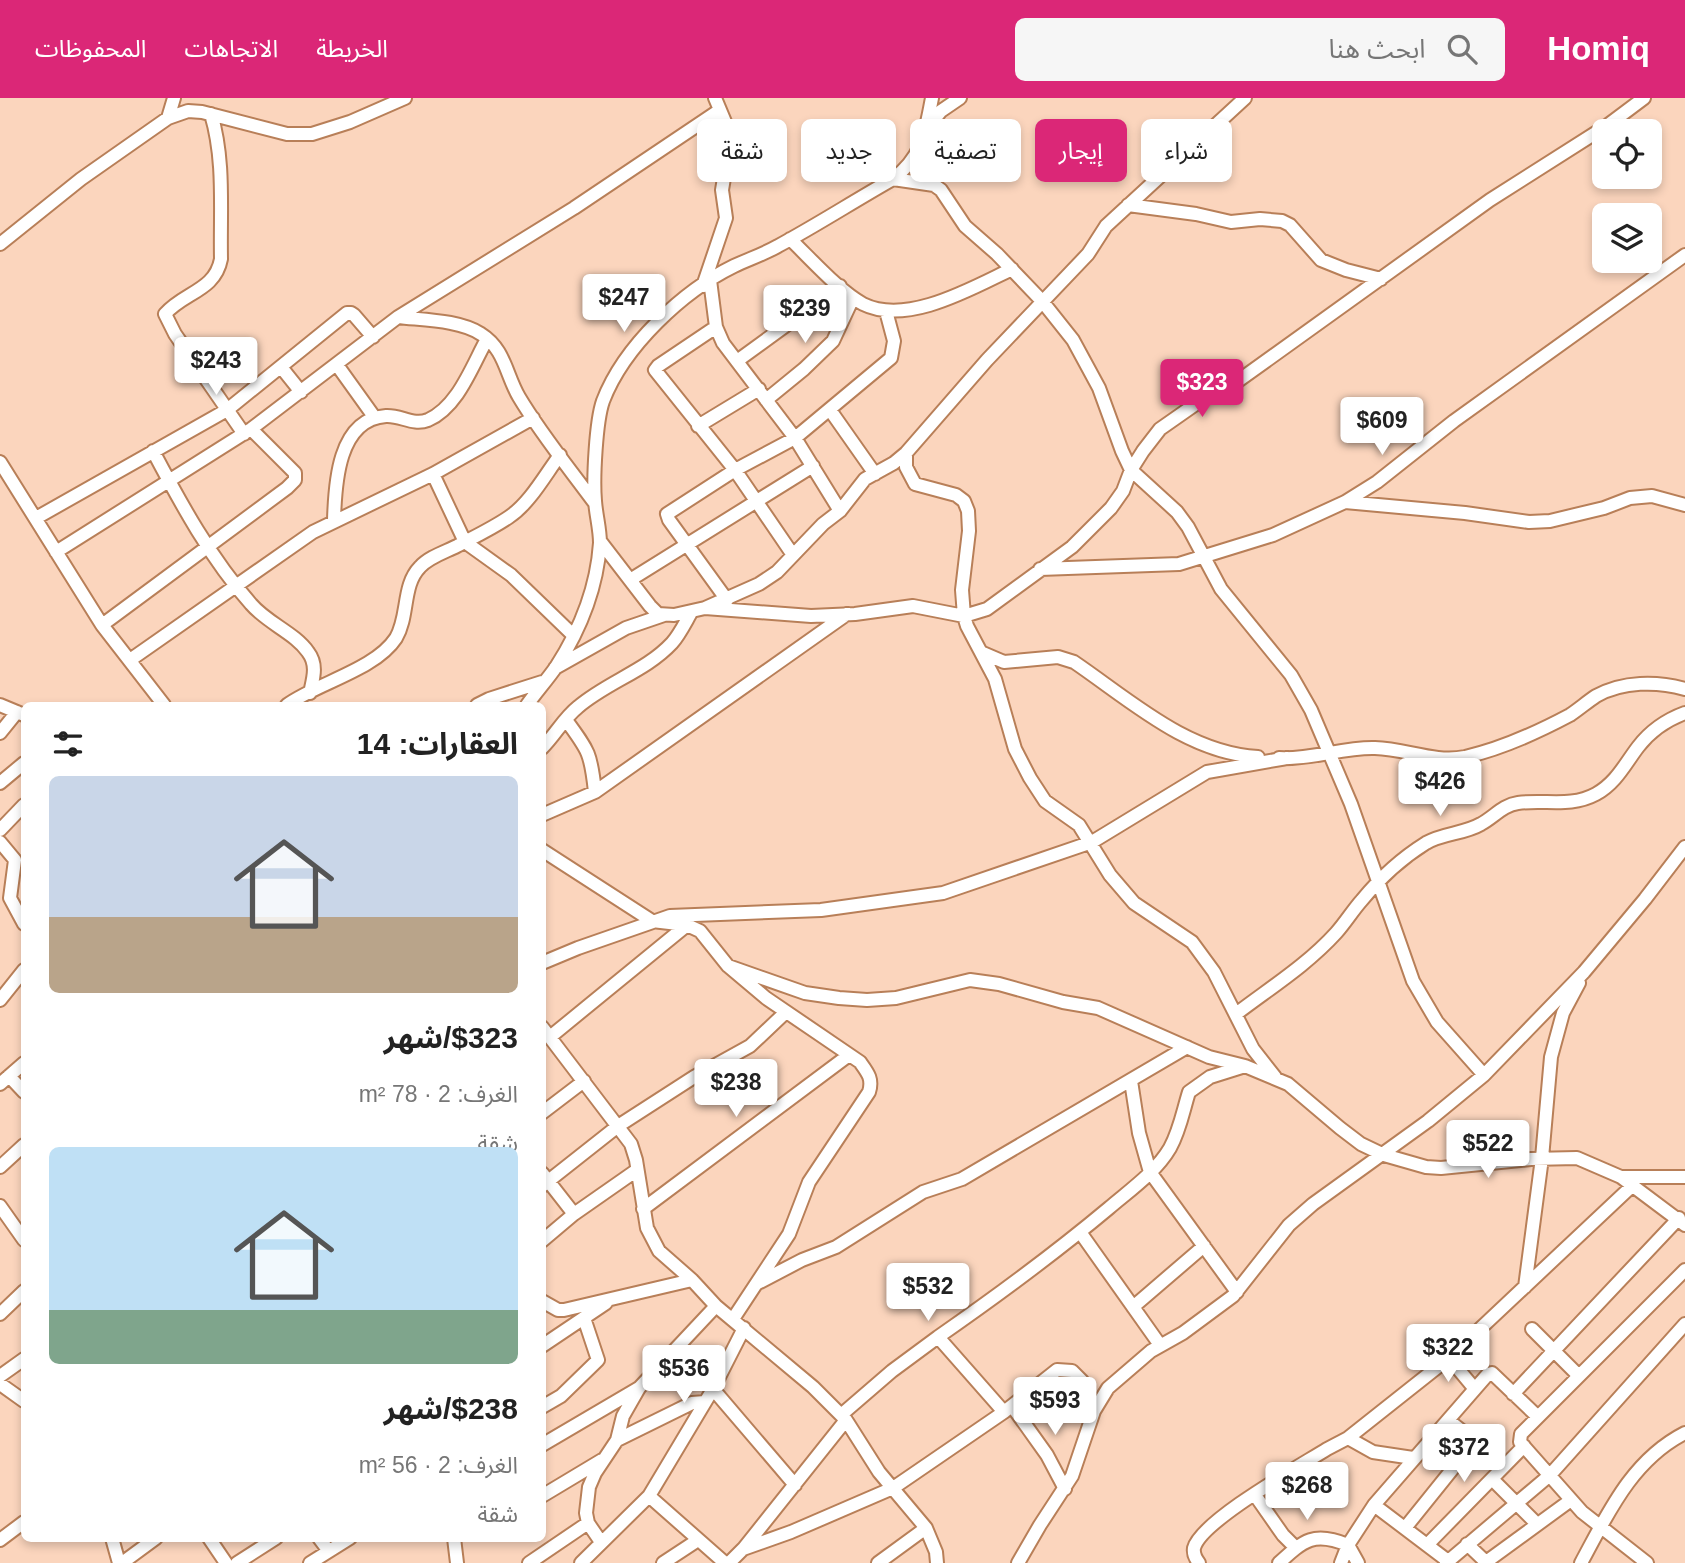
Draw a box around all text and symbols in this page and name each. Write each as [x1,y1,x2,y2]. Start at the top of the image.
search box [1015,18,1505,81]
icon: search [1443,30,1481,68]
text: Homiq [1547,30,1650,67]
text: ابحث هنا [1329,34,1425,64]
text: المحفوظات [35,35,146,62]
text: الاتجاهات [184,35,278,62]
text: الخريطة [316,35,388,62]
chip: شقة [697,119,787,182]
chip: جديد [801,119,896,182]
chip: تصفية [910,119,1021,182]
chip: إيجار [1035,119,1127,182]
chip: شراء [1141,119,1232,182]
map controls [1592,119,1662,273]
button: locate [1592,119,1662,189]
button: layers [1592,203,1662,273]
pin: $247 [583,274,665,334]
text: $247 [598,284,650,310]
pin: $239 [764,286,846,345]
text: $239 [779,295,831,321]
pin: $243 [175,338,257,397]
text: $243 [190,347,242,373]
pin: $323 [1161,360,1243,419]
text: $323 [1176,369,1228,395]
pin: $609 [1341,398,1423,457]
text: $609 [1356,407,1408,433]
icon: filters [49,725,87,763]
text: العقارات: 14 [357,727,518,760]
pin: $426 [1399,758,1481,818]
text: $426 [1414,768,1466,794]
icon: home [221,821,347,947]
text: $323/شهر [384,1021,518,1054]
pin: $238 [695,1060,777,1119]
text: $238 [710,1069,762,1095]
text: الغرف: 2 · 78 m² [359,1081,518,1107]
pin: $522 [1447,1121,1529,1180]
text: شقة [477,1130,518,1156]
text: $522 [1462,1130,1514,1156]
icon: home [221,1192,347,1318]
pin: $532 [887,1264,969,1323]
text: $532 [902,1273,954,1299]
pin: $322 [1407,1324,1489,1384]
text: $322 [1422,1334,1474,1360]
pin: $536 [643,1346,725,1405]
text: $536 [658,1355,710,1381]
pin: $593 [1014,1378,1096,1437]
text: $593 [1029,1387,1081,1413]
text: $238/شهر [384,1392,518,1425]
pin: $372 [1423,1424,1505,1484]
text: $372 [1438,1434,1490,1460]
text: الغرف: 2 · 56 m² [359,1452,518,1478]
pin: $268 [1266,1462,1348,1522]
text: $268 [1281,1472,1333,1498]
text: شقة [477,1501,518,1527]

